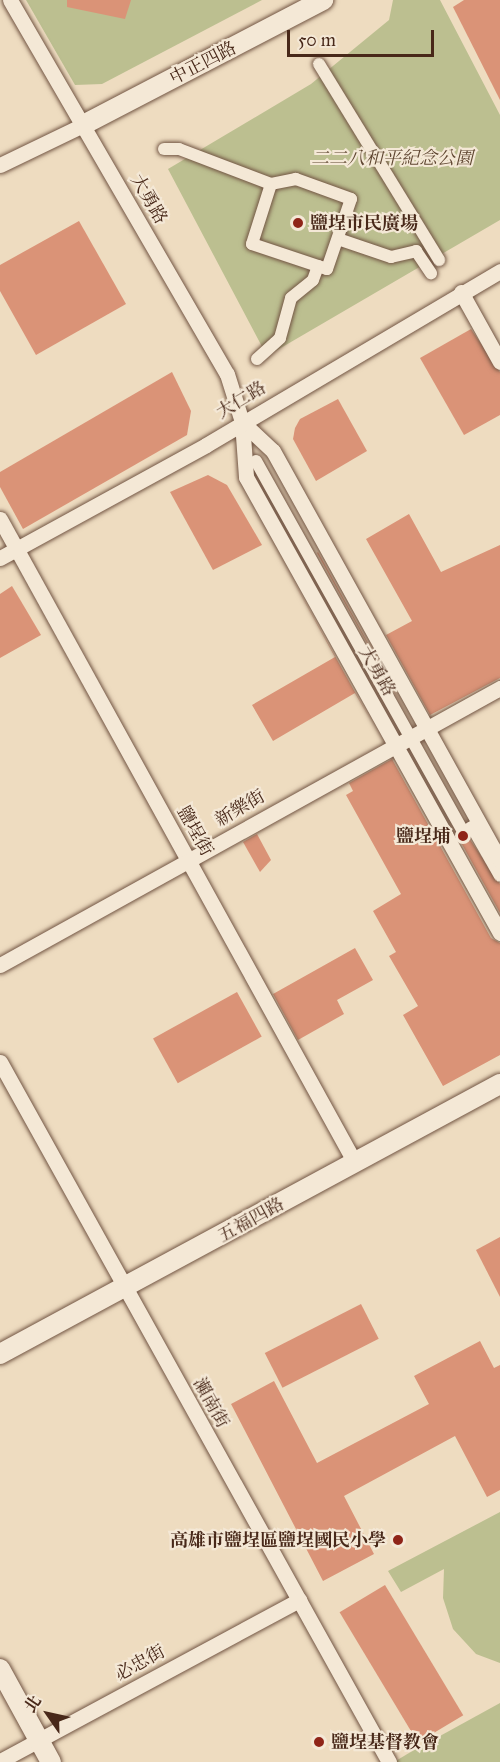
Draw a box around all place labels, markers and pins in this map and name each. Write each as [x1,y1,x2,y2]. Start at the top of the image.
place label: 鹽埕市民廣場 [310,212,418,234]
marker: 鹽埕市民廣場 [291,216,305,230]
place label: 鹽埕埔 [396,825,450,847]
marker: 鹽埕埔 [454,827,472,845]
place label: 高雄市鹽埕區鹽埕國民小學 [170,1529,386,1551]
marker: 高雄市鹽埕區鹽埕國民小學 [391,1533,405,1547]
place label: 鹽埕基督教會 [331,1731,439,1753]
marker: 鹽埕基督教會 [312,1735,326,1749]

